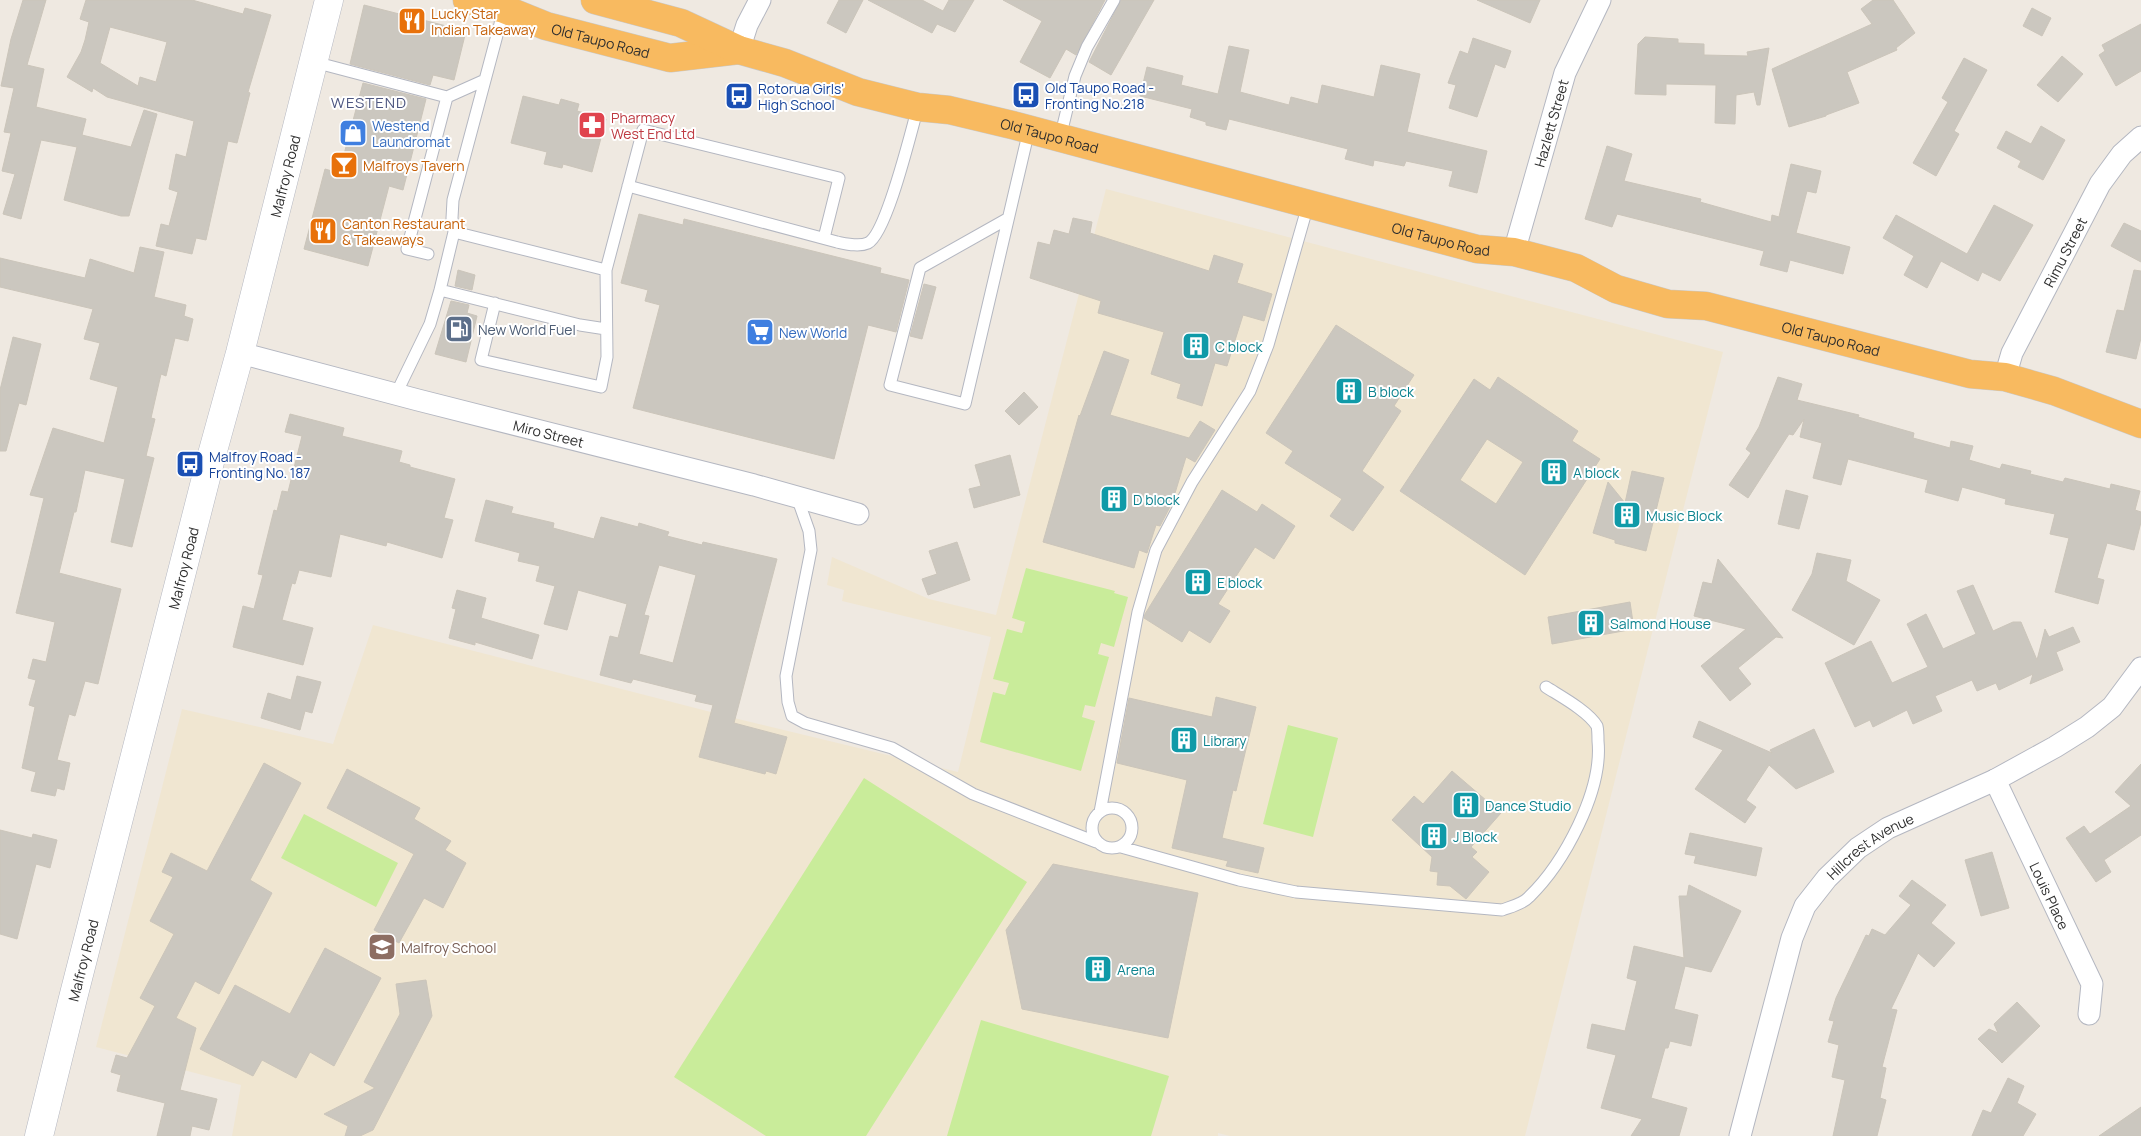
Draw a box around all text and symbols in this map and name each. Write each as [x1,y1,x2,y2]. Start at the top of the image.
place label: Lucky Star Indian Takeaway [431,4,536,39]
restaurant icon: Lucky Star Indian Takeaway [397,6,427,36]
street label: Old Taupo Road [550,18,652,62]
street label: Hazlett Street [1529,77,1572,169]
place label: Old Taupo Road - Fronting No.218 [1045,78,1154,113]
place label: Rotorua Girls' High School [758,79,844,114]
bus stop icon: Old Taupo Road - Fronting No.218 [1011,80,1041,110]
bus stop icon: Rotorua Girls' High School [724,81,754,111]
district label: WESTEND [331,92,407,113]
place label: Pharmacy West End Ltd [611,108,695,143]
pharmacy icon: Pharmacy West End Ltd [577,110,607,140]
street label: Old Taupo Road [999,113,1101,157]
place label: Westend Laundromat [372,116,451,151]
shop icon: Westend Laundromat [338,118,368,148]
street label: Malfroy Road [265,133,304,219]
bar icon: Malfroys Tavern [329,150,359,180]
place label: Malfroys Tavern [363,156,464,175]
street label: Rimu Street [2039,213,2091,290]
place label: Canton Restaurant & Takeaways [342,214,466,249]
restaurant icon: Canton Restaurant & Takeaways [308,216,338,246]
street label: Old Taupo Road [1390,217,1491,260]
fuel station icon: New World Fuel [444,314,474,344]
street label: Old Taupo Road [1780,316,1882,360]
supermarket icon: New World [745,317,775,347]
place label: New World Fuel [478,320,576,339]
place label: New World [779,323,847,342]
building icon: C block [1181,331,1211,361]
place label: C block [1215,337,1263,356]
building icon: B block [1334,376,1364,406]
place label: B block [1368,382,1415,401]
street label: Miro Street [511,415,587,451]
place label: Malfroy Road - Fronting No. 187 [209,447,310,482]
bus stop icon: Malfroy Road - Fronting No. 187 [175,449,205,479]
building icon: A block [1539,457,1569,487]
place label: A block [1573,463,1620,482]
building icon: D block [1099,484,1129,514]
place label: D block [1133,490,1181,509]
building icon: Music Block [1612,500,1642,530]
place label: Music Block [1646,506,1723,525]
street label: Malfroy Road [163,525,203,611]
building icon: E block [1183,567,1213,597]
place label: E block [1217,573,1263,592]
building icon: Salmond House [1576,608,1606,638]
place label: Salmond House [1610,614,1711,633]
building icon: Library [1169,725,1199,755]
place label: Library [1203,731,1247,750]
building icon: Dance Studio [1451,790,1481,820]
place label: Dance Studio [1485,796,1571,815]
street label: Hillcrest Avenue [1822,808,1916,883]
building icon: J Block [1419,821,1449,851]
place label: J Block [1453,827,1498,846]
street label: Louis Place [2026,859,2074,932]
street label: Malfroy Road [63,917,102,1003]
school or university icon: Malfroy School [367,932,397,962]
place label: Malfroy School [401,938,496,957]
building icon: Arena [1083,954,1113,984]
place label: Arena [1117,960,1155,979]

